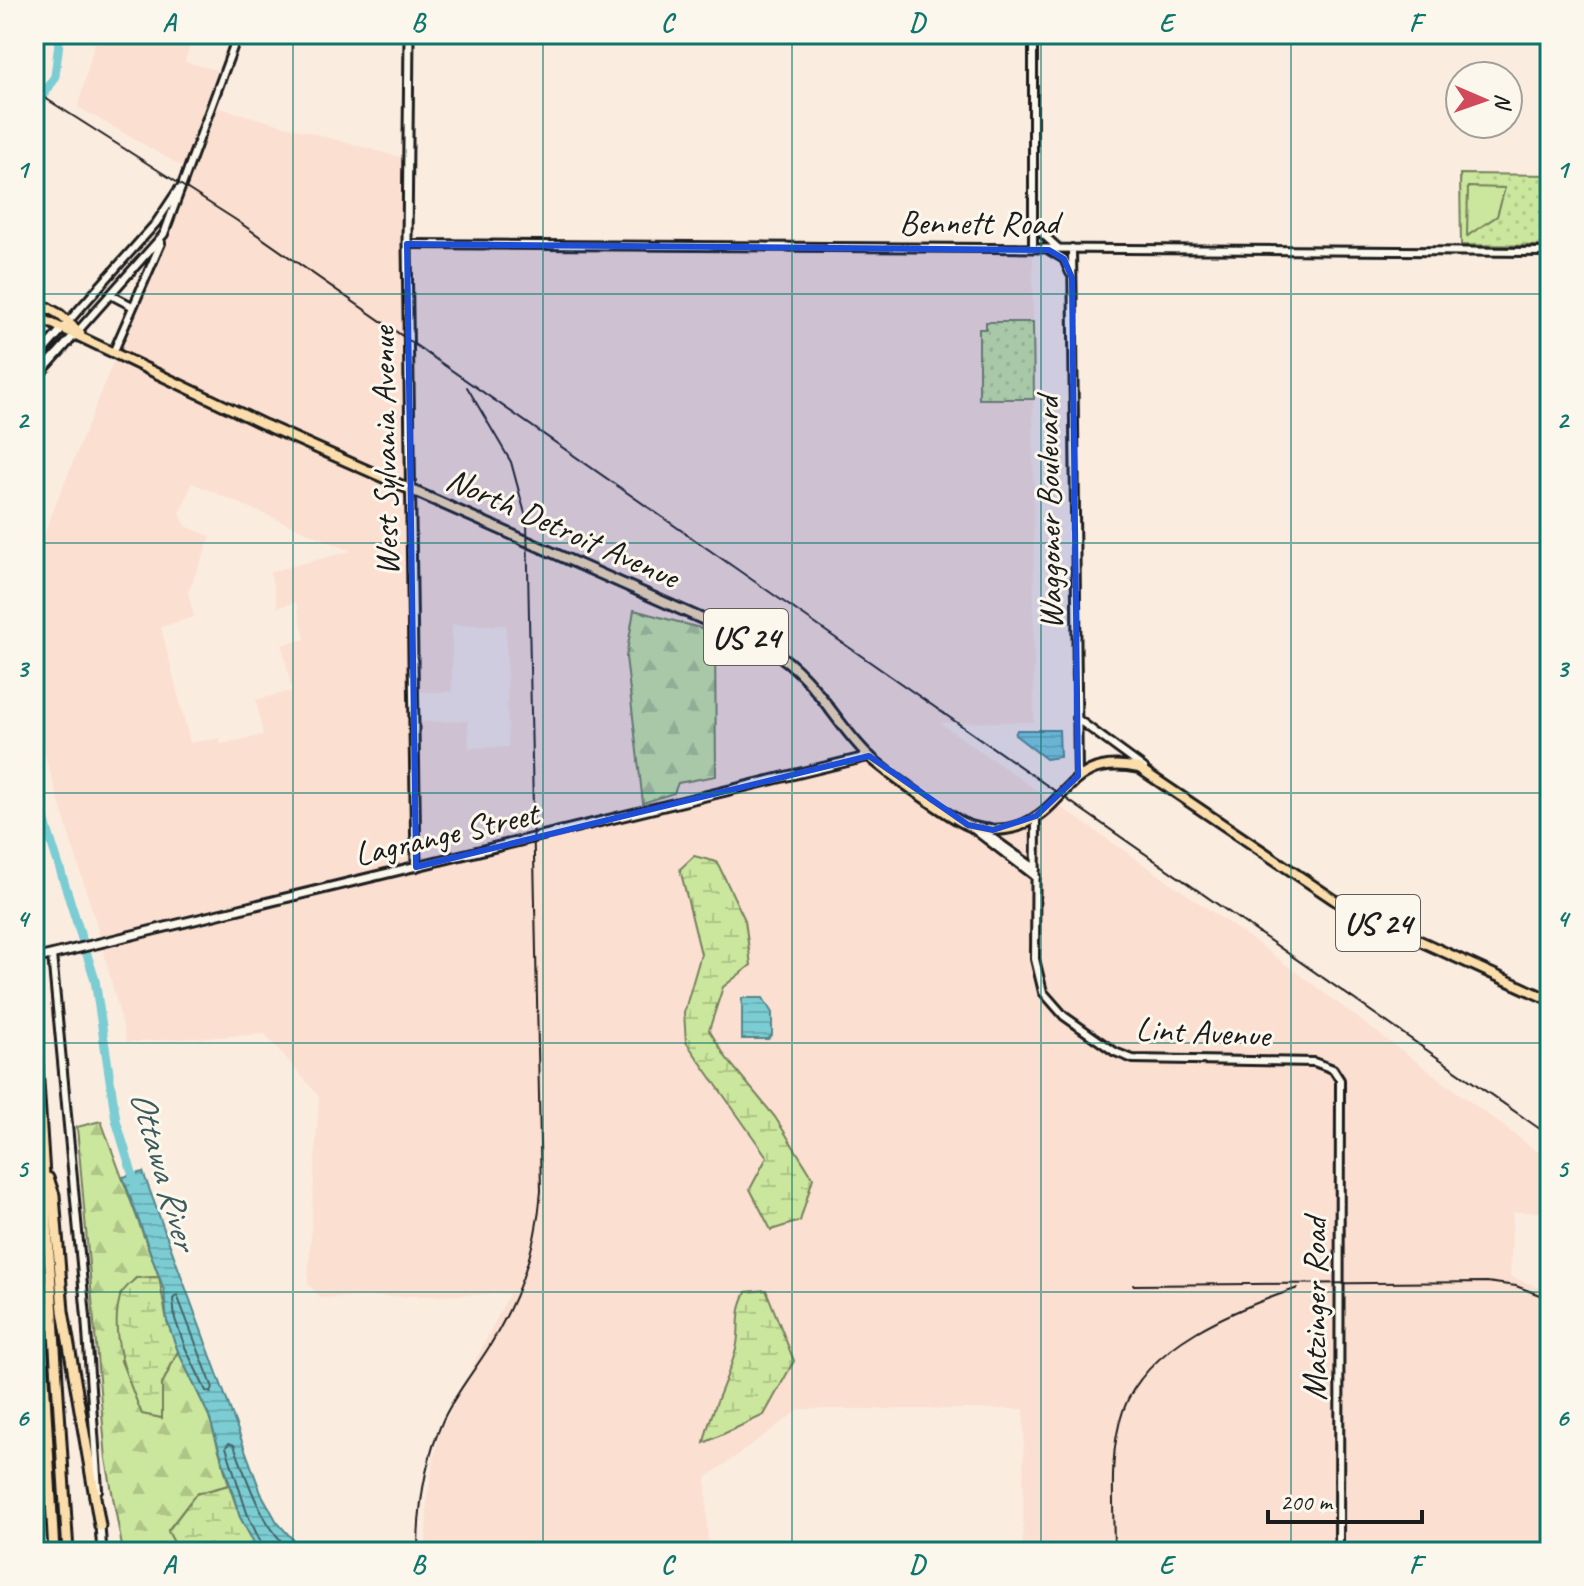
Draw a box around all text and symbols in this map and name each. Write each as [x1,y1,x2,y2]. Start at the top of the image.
text: A [162,6,177,39]
text: B [411,6,427,39]
text: C [661,6,677,39]
text: D [909,6,927,39]
text: E [1159,6,1177,39]
text: F [1409,6,1427,39]
north arrow [1444,60,1524,140]
text: N [1489,93,1517,111]
text: 1 [16,153,31,186]
text: 1 [1556,153,1571,186]
street label: Bennett Road [899,201,1064,244]
street label: West Sylvania Avenue [361,324,408,576]
street label: Waggoner Boulevard [1025,390,1072,630]
text: 2 [16,403,30,436]
text: 2 [1556,403,1570,436]
street label: North Detroit Avenue [440,457,688,599]
road number: US 24 [704,609,788,665]
text: 3 [16,652,30,685]
text: 3 [1556,652,1570,685]
street label: Lagrange Street [350,791,546,876]
road number: US 24 [1336,895,1420,951]
text: 4 [16,902,31,935]
text: 4 [1556,902,1571,935]
street label: Lint Avenue [1135,1007,1274,1057]
water label: Ottawa River [120,1085,210,1259]
text: 5 [16,1152,30,1185]
text: 5 [1556,1152,1570,1185]
street label: Matzinger Road [1293,1213,1336,1401]
text: 6 [16,1401,30,1434]
text: 6 [1556,1401,1570,1434]
scale bar [1268,1474,1422,1524]
text: 200 m [1280,1487,1334,1517]
text: A [162,1548,177,1581]
text: B [411,1548,427,1581]
text: C [661,1548,677,1581]
text: D [909,1548,927,1581]
text: E [1159,1548,1177,1581]
text: F [1409,1548,1427,1581]

